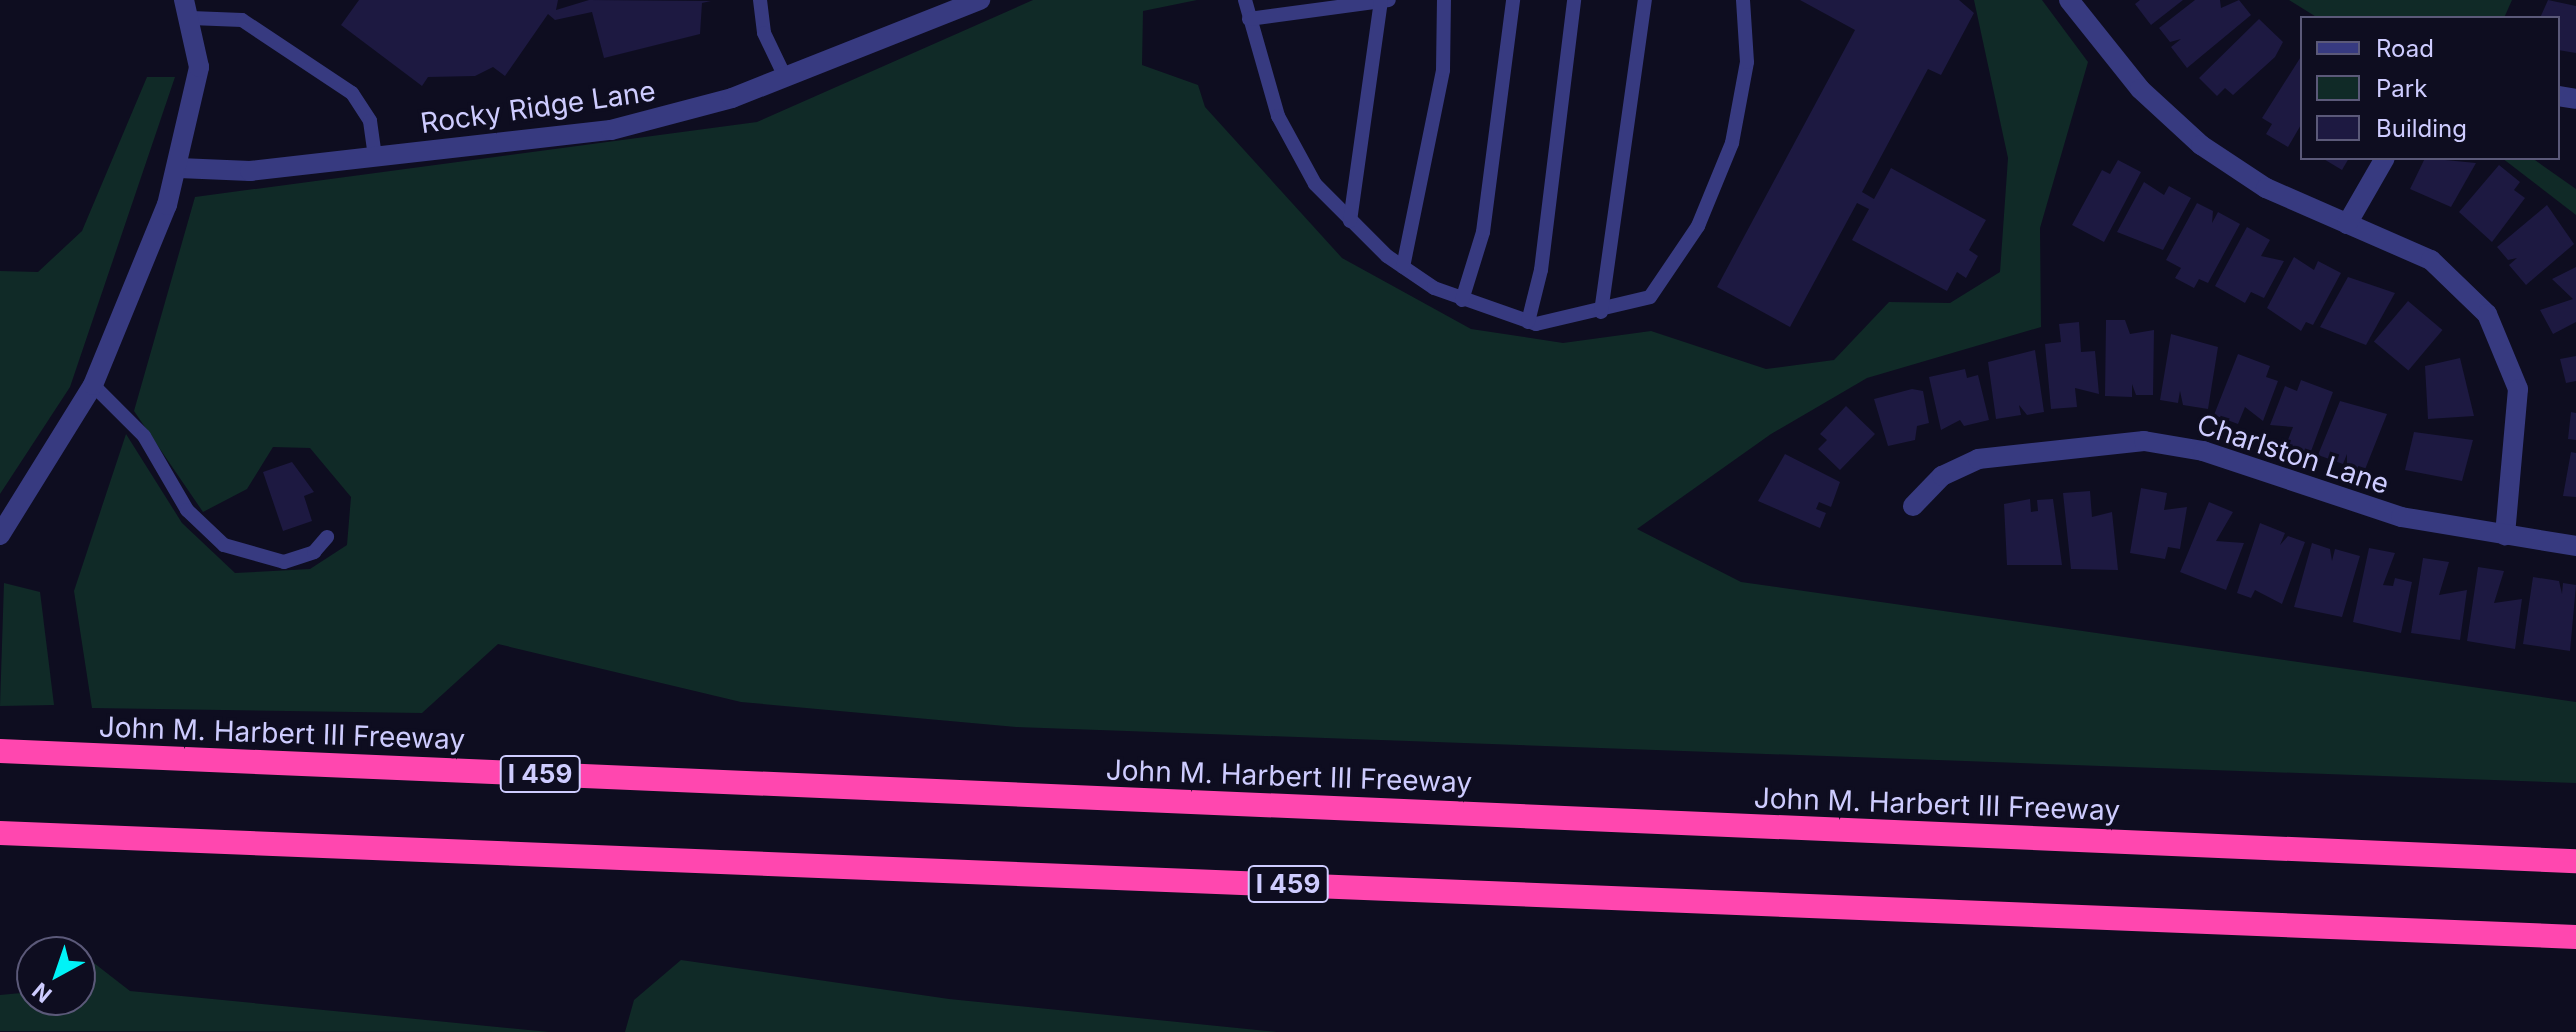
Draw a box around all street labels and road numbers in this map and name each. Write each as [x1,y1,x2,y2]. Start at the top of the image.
street label: Rocky Ridge Lane [418,74,658,140]
street label: Charlston Lane [2193,407,2393,501]
street label: John M. Harbert III Freeway [98,710,466,756]
road number: I 459 [498,752,582,796]
street label: John M. Harbert III Freeway [1105,753,1473,799]
street label: John M. Harbert III Freeway [1753,781,2121,827]
road number: I 459 [1246,862,1330,906]

